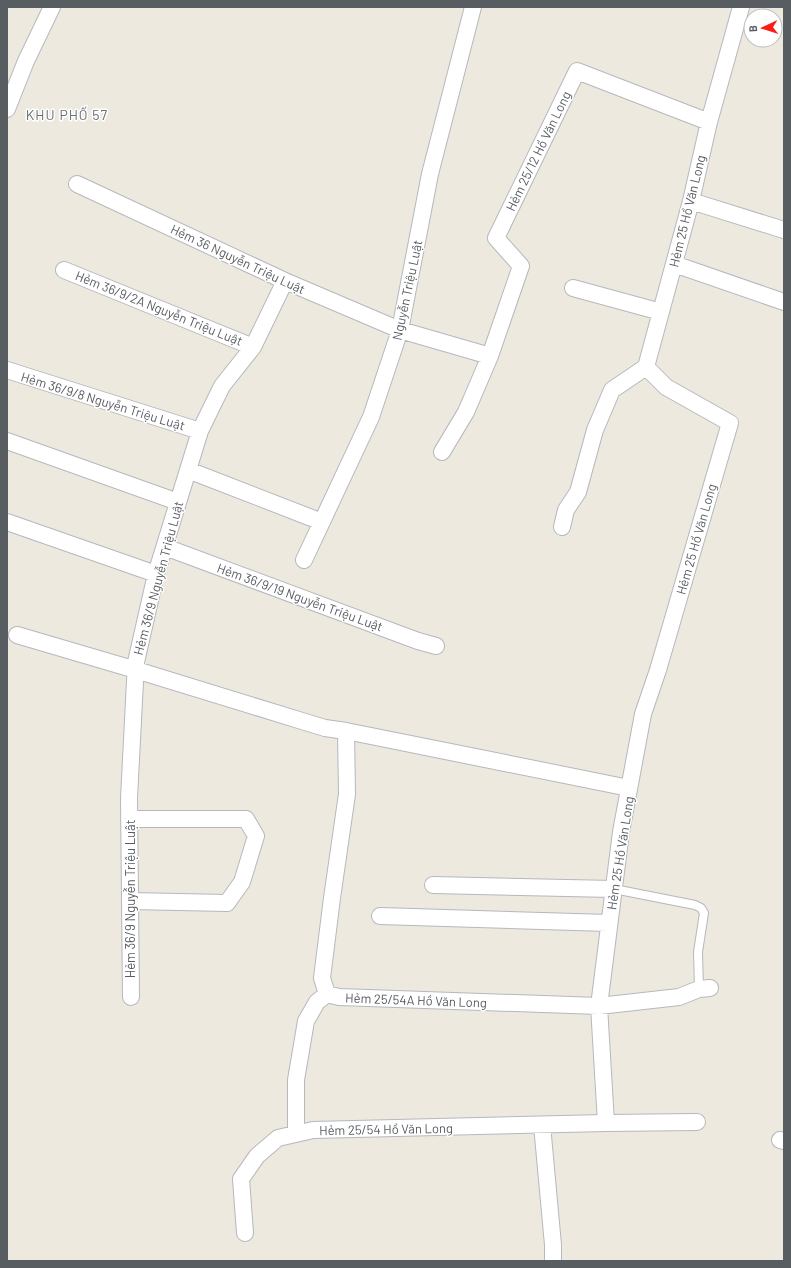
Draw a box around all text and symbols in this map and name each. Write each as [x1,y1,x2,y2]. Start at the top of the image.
north arrow [743,8,783,48]
text: B [746,25,759,33]
street label: Hẻm 25/12 Hồ Văn Long [502,88,574,214]
district label: KHU PHỐ 57 [26,106,108,123]
street label: Hẻm 25 Hồ Văn Long [665,153,709,269]
street label: Hẻm 36 Nguyễn Triệu Luật [168,221,308,297]
street label: Nguyễn Triệu Luật [389,238,425,342]
street label: Hẻm 36/9/2A Nguyễn Triệu Luật [73,267,245,349]
street label: Hẻm 36/9/8 Nguyễn Triệu Luật [19,368,187,434]
street label: Hẻm 25 Hồ Văn Long [672,482,720,596]
street label: Hẻm 36/9 Nguyễn Triệu Luật [130,499,186,657]
street label: Hẻm 36/9/19 Nguyễn Triệu Luật [215,560,385,634]
street label: Hẻm 25 Hồ Văn Long [603,795,637,911]
street label: Hẻm 36/9 Nguyễn Triệu Luật [122,820,138,978]
street label: Hẻm 25/54A Hồ Văn Long [345,990,487,1010]
street label: Hẻm 25/54 Hồ Văn Long [319,1120,453,1138]

